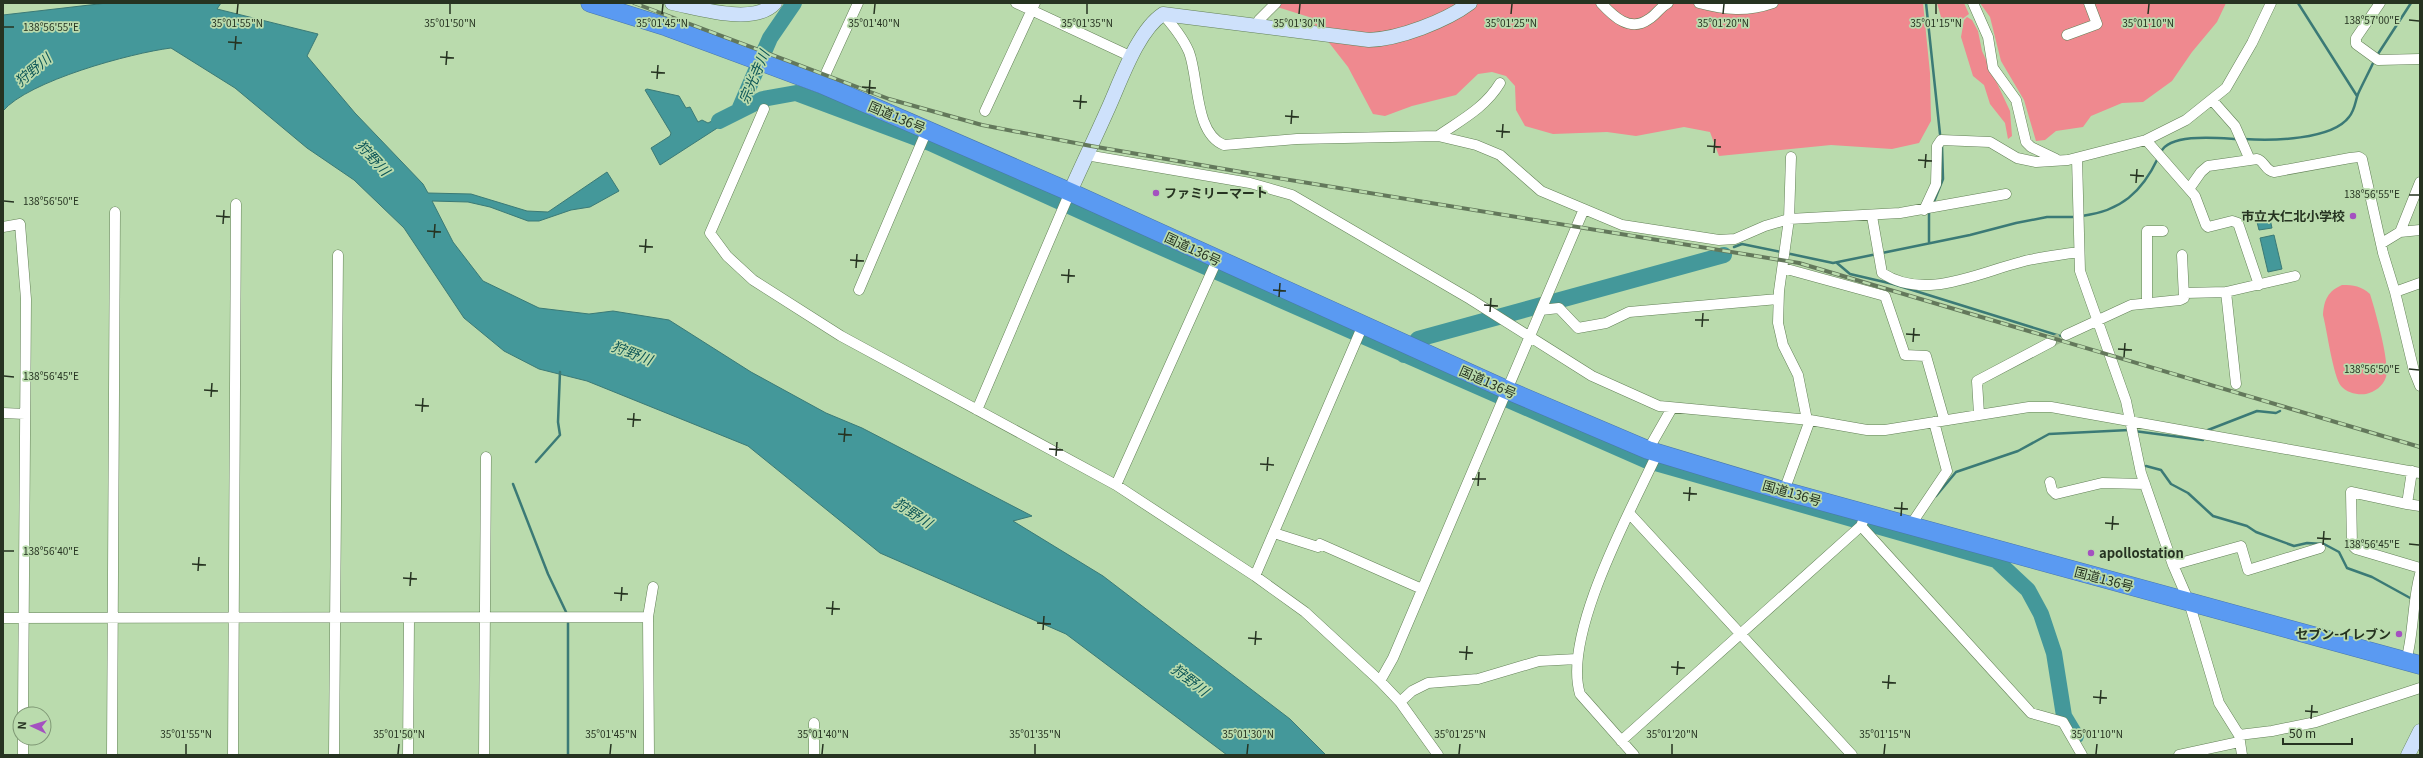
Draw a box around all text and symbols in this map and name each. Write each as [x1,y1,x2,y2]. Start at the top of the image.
text: 138°57'00"E [2344,12,2400,27]
text: 35°01'55"N [211,15,263,30]
text: 35°01'50"N [424,15,476,30]
text: 35°01'45"N [636,15,688,30]
text: 35°01'40"N [848,15,900,30]
text: 35°01'35"N [1061,15,1113,30]
text: 35°01'30"N [1273,15,1325,30]
text: 35°01'25"N [1485,15,1537,30]
text: 35°01'20"N [1697,15,1749,30]
text: 35°01'15"N [1910,15,1962,30]
text: 35°01'10"N [2122,15,2174,30]
text: 138°56'55"E [23,19,79,34]
water label: 宗光寺川 [733,45,774,106]
water label: 狩野川 [10,47,56,90]
street label: 国道136号 [866,96,929,137]
water label: 狩野川 [352,135,397,181]
place label: ファミリーマート [1164,183,1268,202]
text: 138°56'55"E [2344,186,2400,201]
marker: ファミリーマート [1151,188,1161,198]
text: 138°56'50"E [23,193,79,208]
place label: 市立大仁北小学校 [2241,206,2345,225]
marker: 市立大仁北小学校 [2348,211,2358,221]
street label: 国道136号 [1162,227,1225,270]
water label: 狩野川 [609,335,657,370]
street label: 国道136号 [1457,361,1520,403]
text: 138°56'50"E [2344,361,2400,376]
text: 138°56'45"E [23,368,79,383]
street label: 国道136号 [1760,475,1824,510]
water label: 狩野川 [890,492,938,533]
text: 138°56'45"E [2344,536,2400,551]
text: 138°56'40"E [23,543,79,558]
place label: apollostation [2099,543,2184,562]
marker: apollostation [2086,548,2096,558]
street label: 国道136号 [2072,561,2136,596]
place label: セブン-イレブン [2295,624,2391,643]
marker: セブン-イレブン [2394,629,2404,639]
water label: 狩野川 [1168,659,1215,701]
north arrow [12,706,52,746]
scale bar [2283,720,2352,746]
text: N [13,721,29,730]
text: 50 m [2289,724,2316,741]
text: 35°01'55"N [160,726,212,741]
text: 35°01'50"N [373,726,425,741]
text: 35°01'45"N [585,726,637,741]
text: 35°01'40"N [797,726,849,741]
text: 35°01'35"N [1009,726,1061,741]
text: 35°01'30"N [1222,726,1274,741]
text: 35°01'25"N [1434,726,1486,741]
text: 35°01'20"N [1646,726,1698,741]
text: 35°01'15"N [1859,726,1911,741]
text: 35°01'10"N [2071,726,2123,741]

